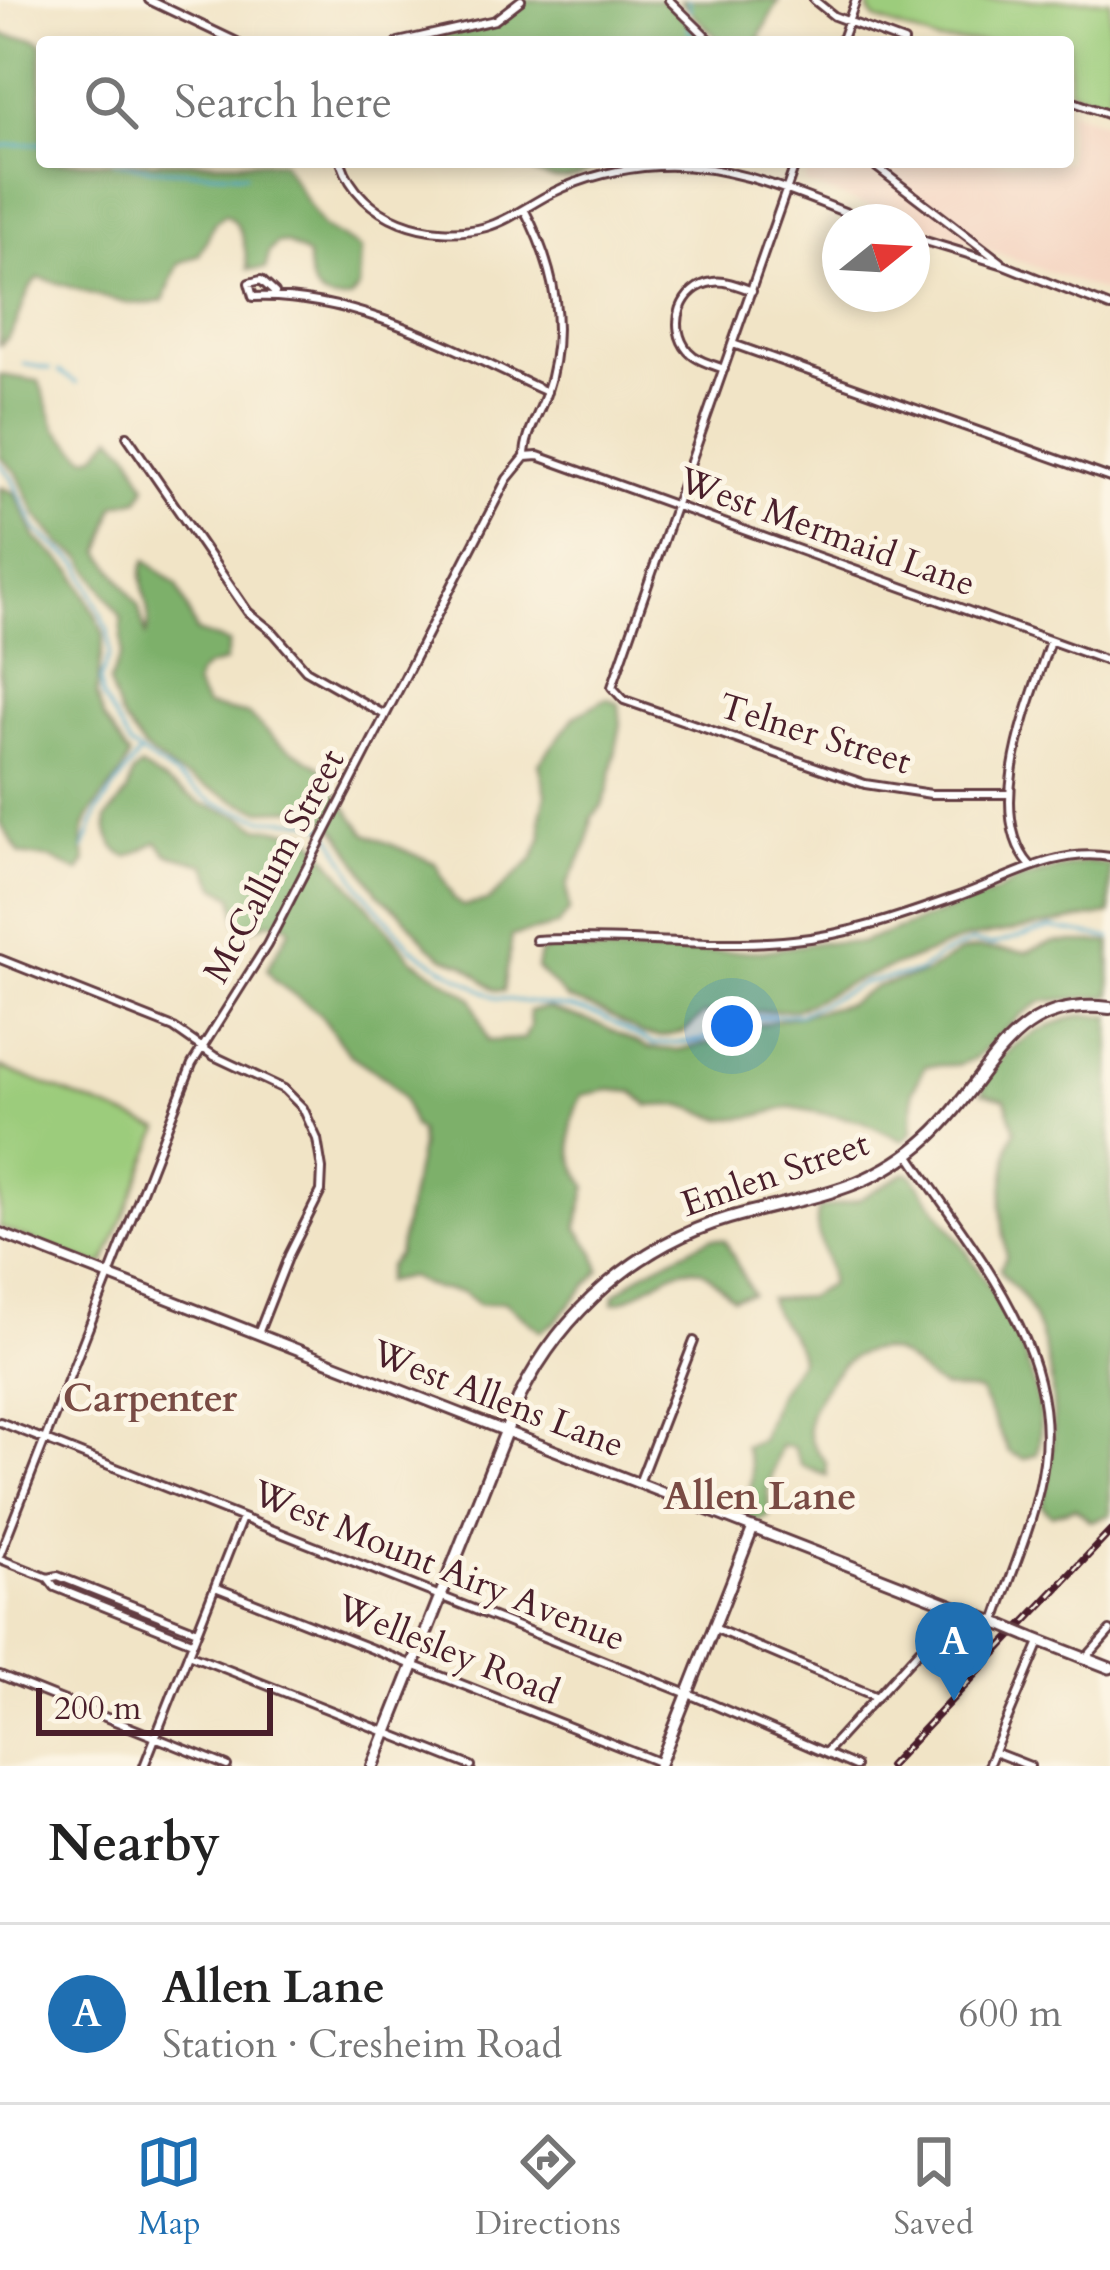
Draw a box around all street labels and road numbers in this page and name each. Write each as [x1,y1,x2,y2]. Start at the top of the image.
street label: West Mermaid Lane [671,455,982,608]
street label: Telner Street [713,682,917,786]
street label: McCallum Street [192,741,356,991]
street label: Emlen Street [675,1119,875,1229]
street label: West Allens Lane [364,1328,631,1469]
street label: West Mount Airy Avenue [244,1468,633,1663]
street label: Wellesley Road [328,1583,567,1717]

